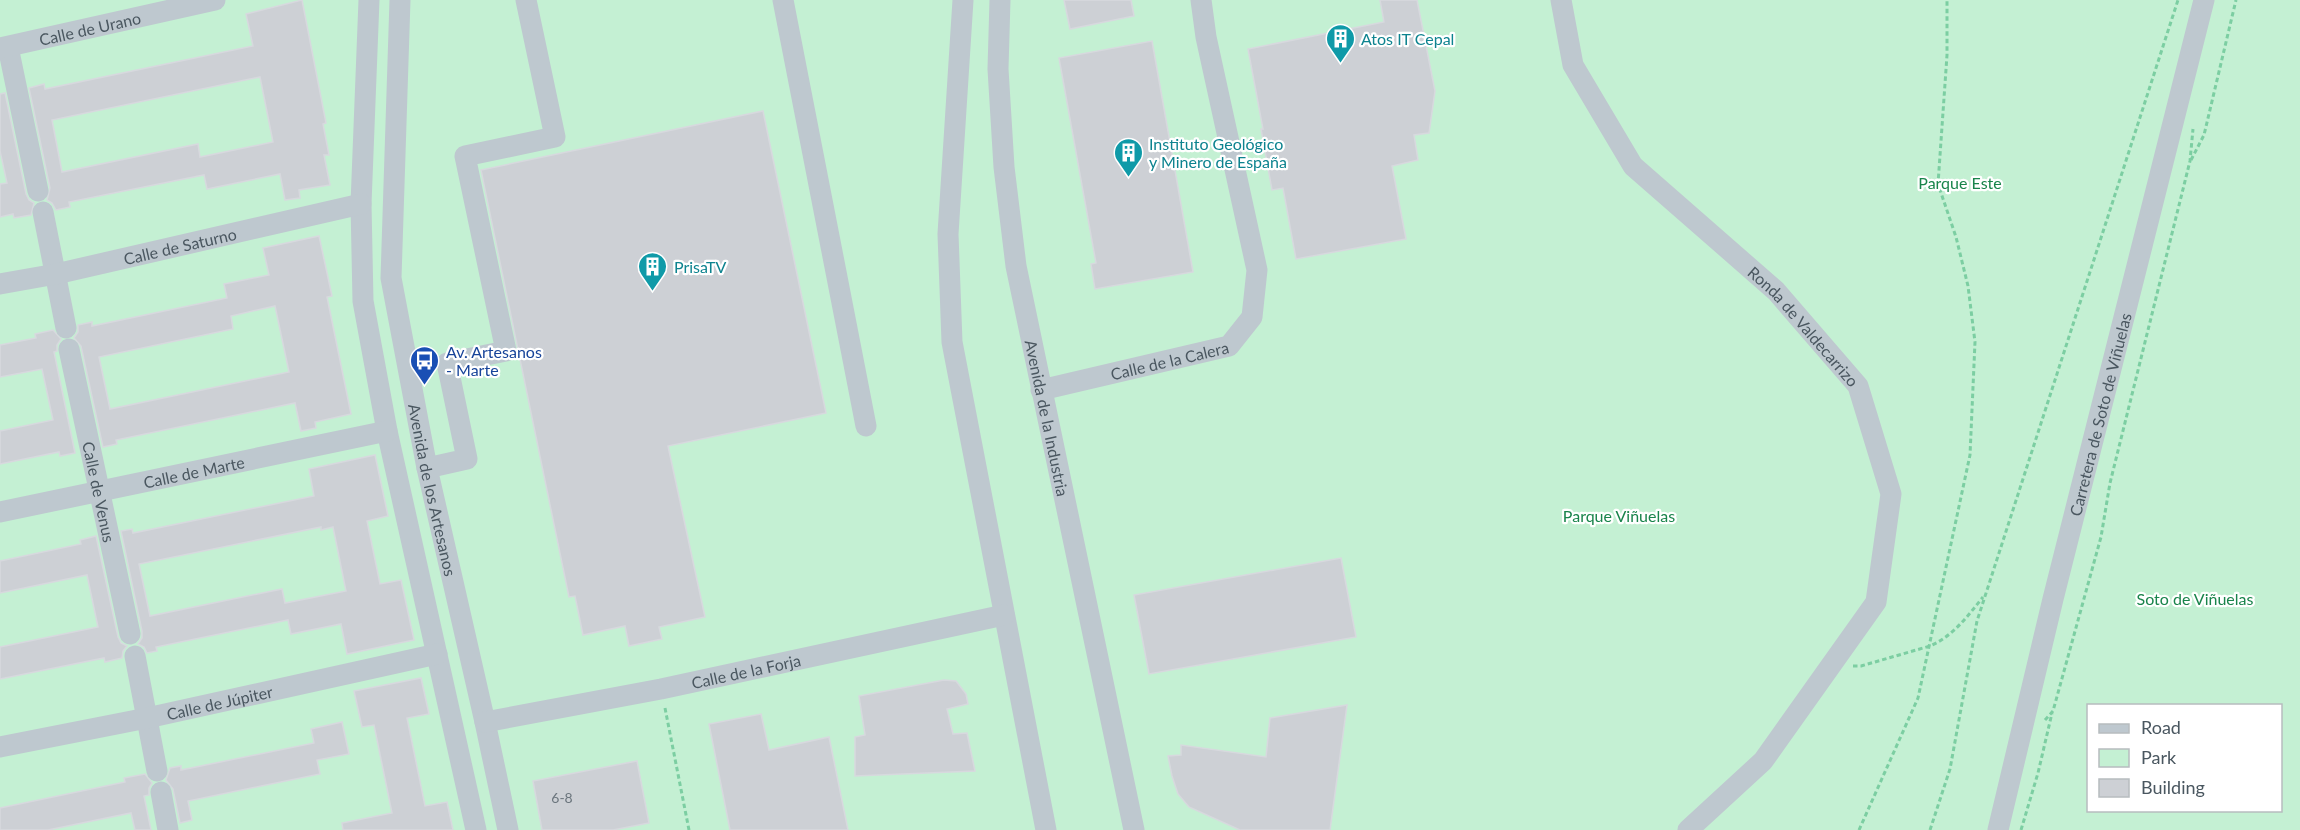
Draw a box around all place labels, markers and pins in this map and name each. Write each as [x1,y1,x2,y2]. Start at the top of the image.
building icon: Atos IT Cepal [1324,22,1356,64]
place label: Atos IT Cepal [1361,29,1454,48]
place label: Instituto Geológico y Minero de España [1149,134,1287,171]
building icon: Instituto Geológico y Minero de España [1112,136,1144,178]
building icon: PrisaTV [637,250,669,292]
place label: PrisaTV [674,257,726,276]
place label: Av. Artesanos - Marte [446,342,542,379]
bus stop icon: Av. Artesanos - Marte [409,344,441,386]

